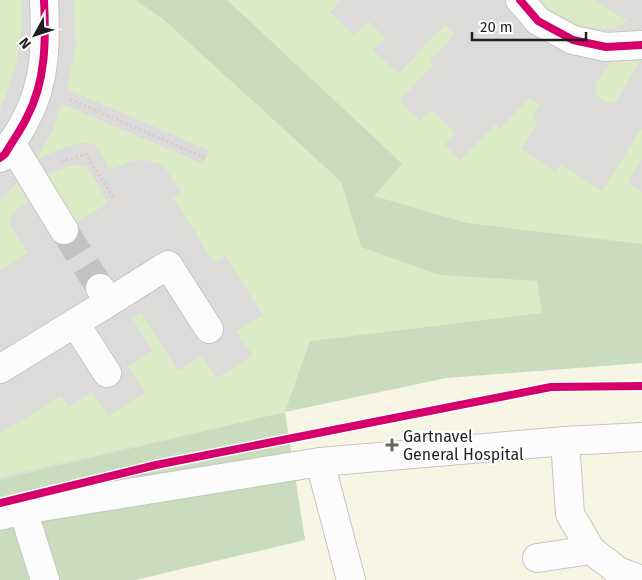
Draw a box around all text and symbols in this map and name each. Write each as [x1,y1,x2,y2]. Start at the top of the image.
north arrow [10,10,60,60]
scale bar [472,10,586,42]
text: 20 m [480,18,513,36]
text: N [16,34,35,52]
place label: Gartnavel General Hospital [403,427,524,464]
marker: Gartnavel General Hospital [385,438,399,452]

